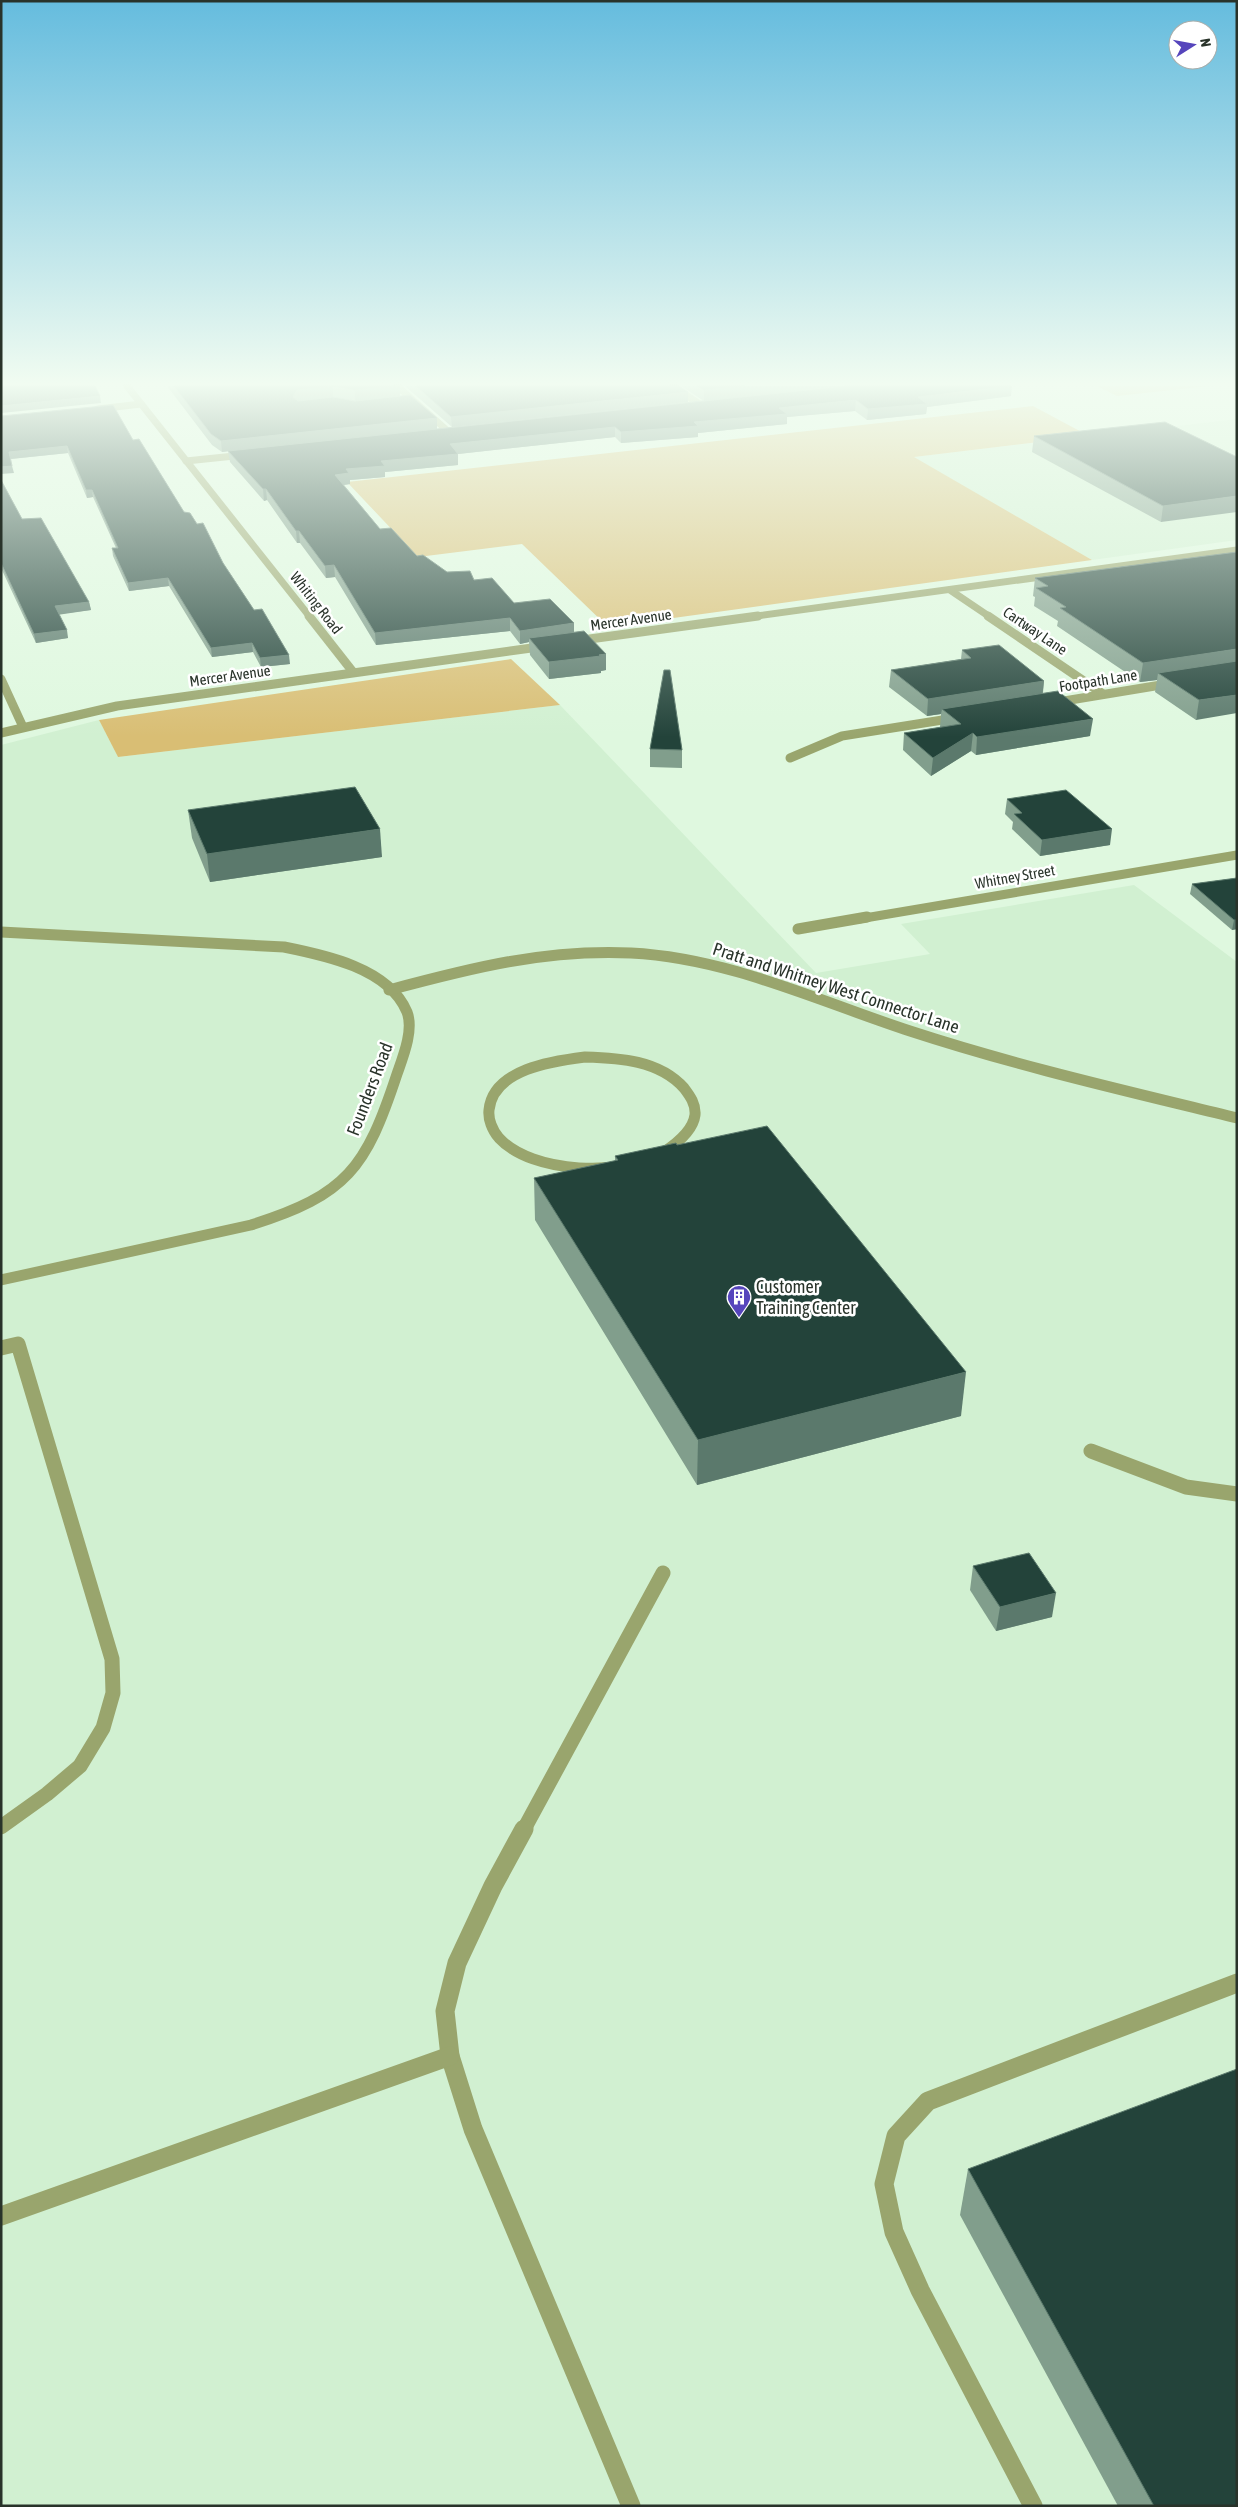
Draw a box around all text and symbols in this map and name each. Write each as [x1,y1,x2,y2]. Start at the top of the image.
north arrow [1168,20,1218,70]
text: N [1197,37,1214,48]
street label: Whiting Road [287,568,346,637]
street label: Cartway Lane [1000,603,1071,658]
street label: Mercer Avenue [589,605,673,634]
street label: Mercer Avenue [188,661,272,690]
street label: Footpath Lane [1058,666,1138,695]
street label: Whitney Street [974,861,1056,892]
street label: Pratt and Whitney West Connector Lane [710,938,962,1037]
street label: Founders Road [342,1039,397,1138]
place label: Customer Training Center [756,1276,856,1318]
building icon: Customer Training Center [726,1284,752,1318]

